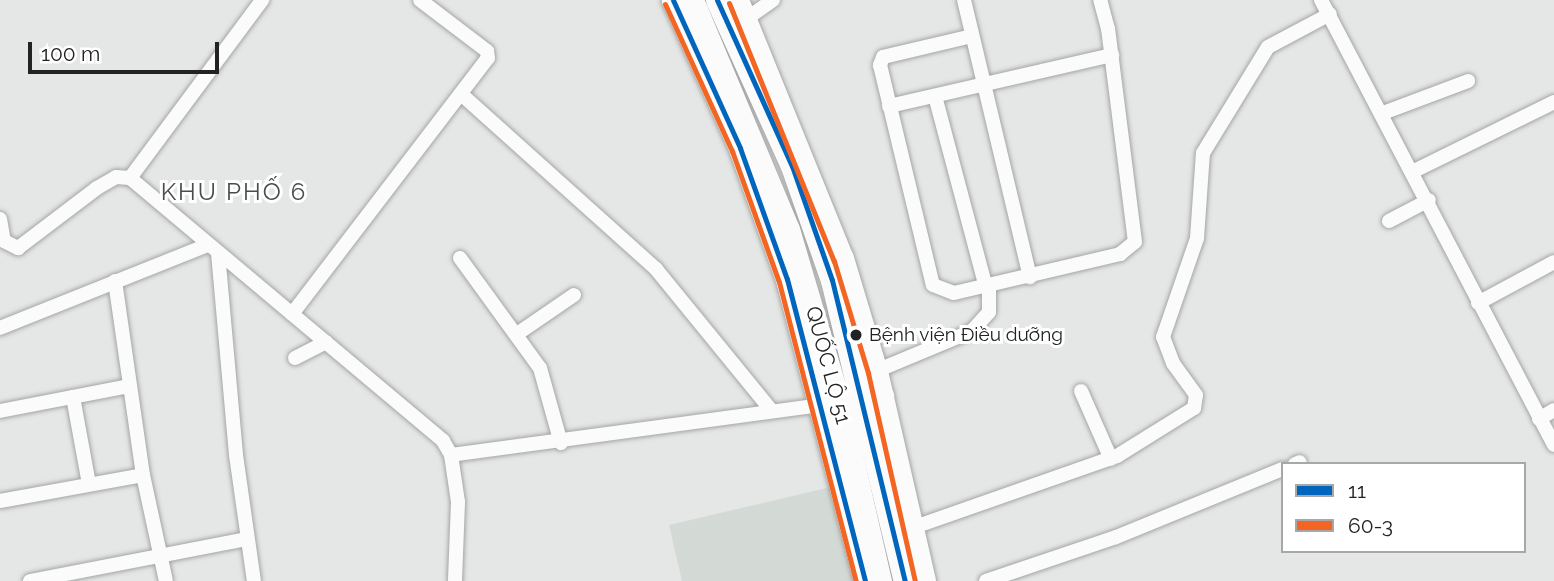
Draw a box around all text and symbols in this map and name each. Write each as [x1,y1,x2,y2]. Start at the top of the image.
scale bar [32,28,222,72]
text: 100 m [41,41,100,66]
district label: KHU PHỐ 6 [162,178,306,206]
street label: QUỐC LỘ 51 [800,303,856,427]
place label: Bệnh viện Điều dưỡng [869,324,1064,346]
marker: Bệnh viện Điều dưỡng [849,328,863,342]
legend [1281,462,1526,553]
text: 11 [1348,478,1366,503]
text: 60-3 [1348,513,1393,538]

